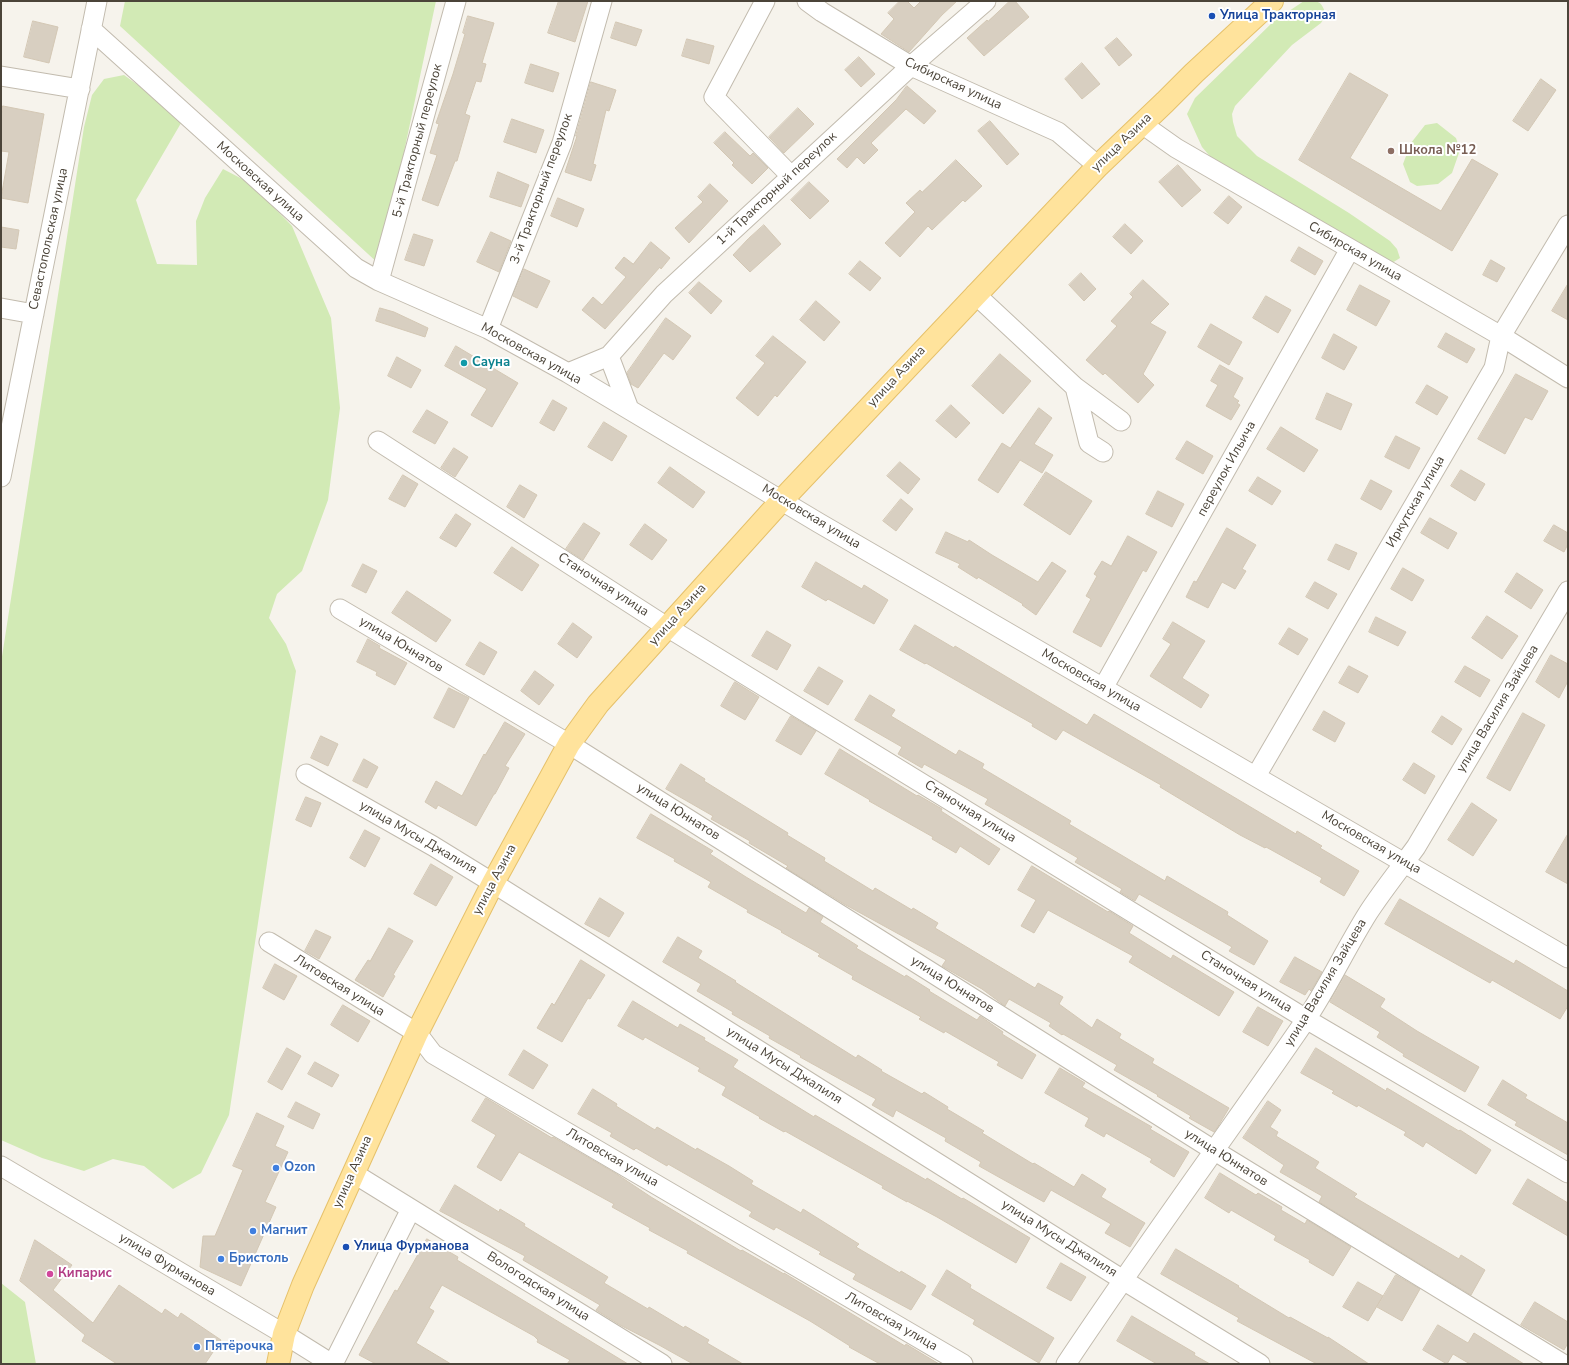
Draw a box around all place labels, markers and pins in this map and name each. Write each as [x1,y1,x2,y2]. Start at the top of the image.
place label: Улица Тракторная [1220,8,1336,24]
marker: Улица Тракторная [1207,11,1217,21]
place label: Школа №12 [1399,143,1476,159]
marker: Школа №12 [1386,146,1396,156]
place label: Сауна [472,355,510,371]
marker: Сауна [459,358,469,368]
place label: Ozon [284,1160,315,1176]
marker: Ozon [271,1163,281,1173]
place label: Магнит [261,1223,307,1239]
marker: Магнит [248,1226,258,1236]
place label: Улица Фурманова [354,1239,469,1255]
marker: Улица Фурманова [341,1242,351,1252]
place label: Бристоль [229,1251,288,1267]
marker: Бристоль [216,1254,226,1264]
place label: Кипарис [58,1266,112,1282]
marker: Кипарис [45,1269,55,1279]
place label: Пятёрочка [205,1339,273,1355]
marker: Пятёрочка [192,1342,202,1352]

